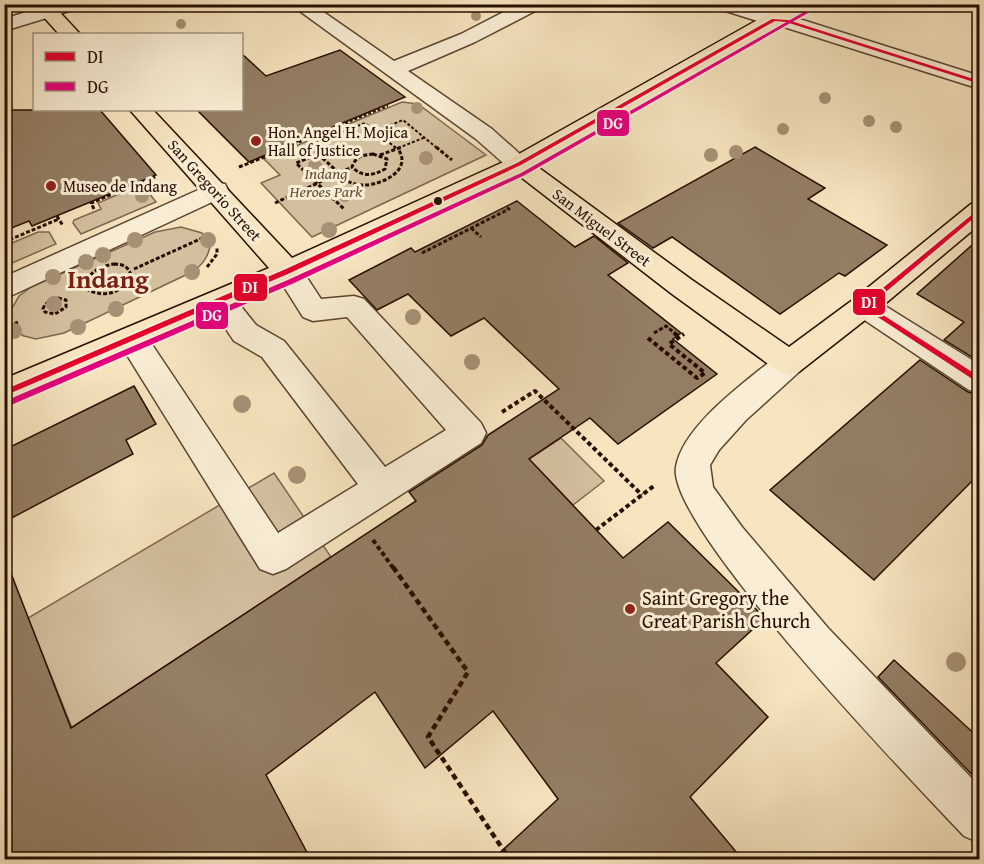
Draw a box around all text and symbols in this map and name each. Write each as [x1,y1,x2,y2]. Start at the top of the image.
legend [33,33,243,111]
text: DI [87,43,103,70]
text: DG [87,73,109,100]
line badge: DG [596,109,630,137]
text: DG [603,111,623,135]
place label: Hon. Angel H. Mojica Hall of Justice [268,120,409,162]
street label: San Gregorio Street [162,133,268,247]
marker: Hon. Angel H. Mojica Hall of Justice [249,134,263,148]
park label: Indang Heroes Park [289,161,363,203]
place label: Museo de Indang [63,174,177,198]
marker: Museo de Indang [44,179,58,193]
street label: San Miguel Street [548,182,657,272]
unlabelled marker [432,195,444,207]
district label: Indang [67,259,149,298]
line badge: DI [233,273,268,302]
text: DI [242,275,258,299]
line badge: DI [852,288,886,316]
text: DI [861,290,877,314]
line badge: DG [195,301,229,330]
text: DG [202,303,222,327]
place label: Saint Gregory the Great Parish Church [642,583,810,635]
marker: Saint Gregory the Great Parish Church [623,602,637,616]

